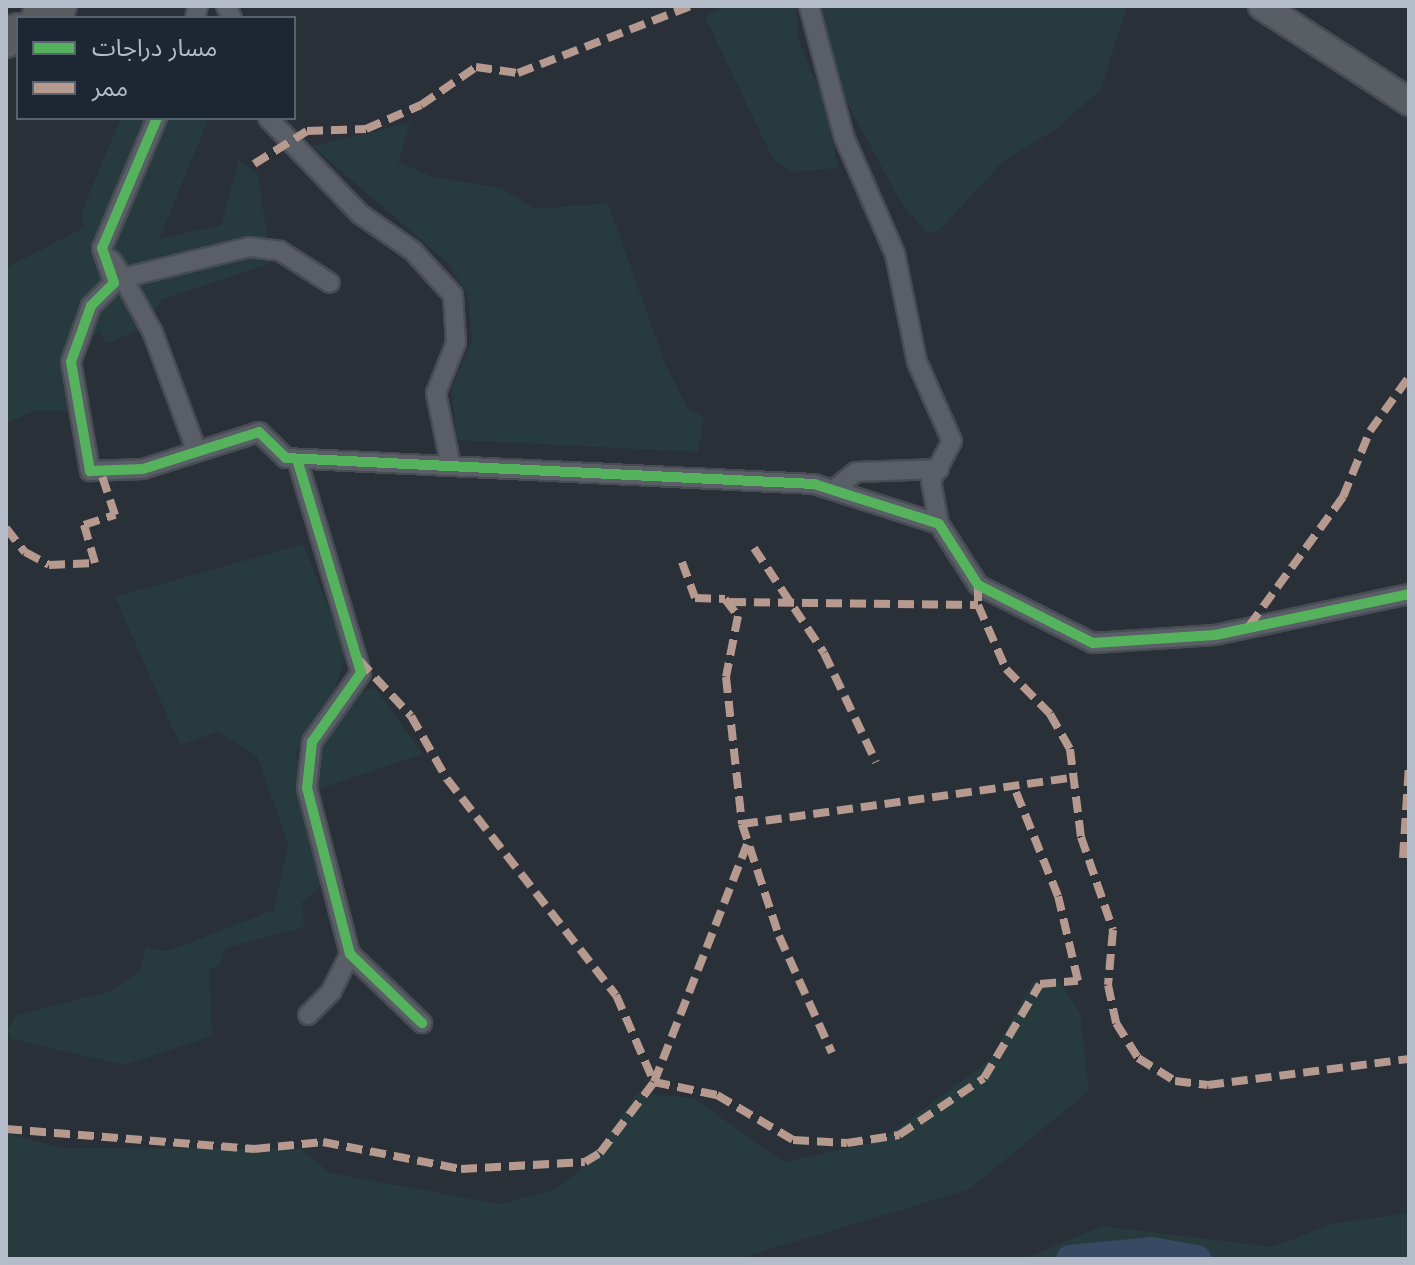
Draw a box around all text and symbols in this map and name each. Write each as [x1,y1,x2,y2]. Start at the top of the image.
legend [16,16,296,120]
text: مسار دراجات [92,34,217,62]
text: ممر [92,74,128,102]

